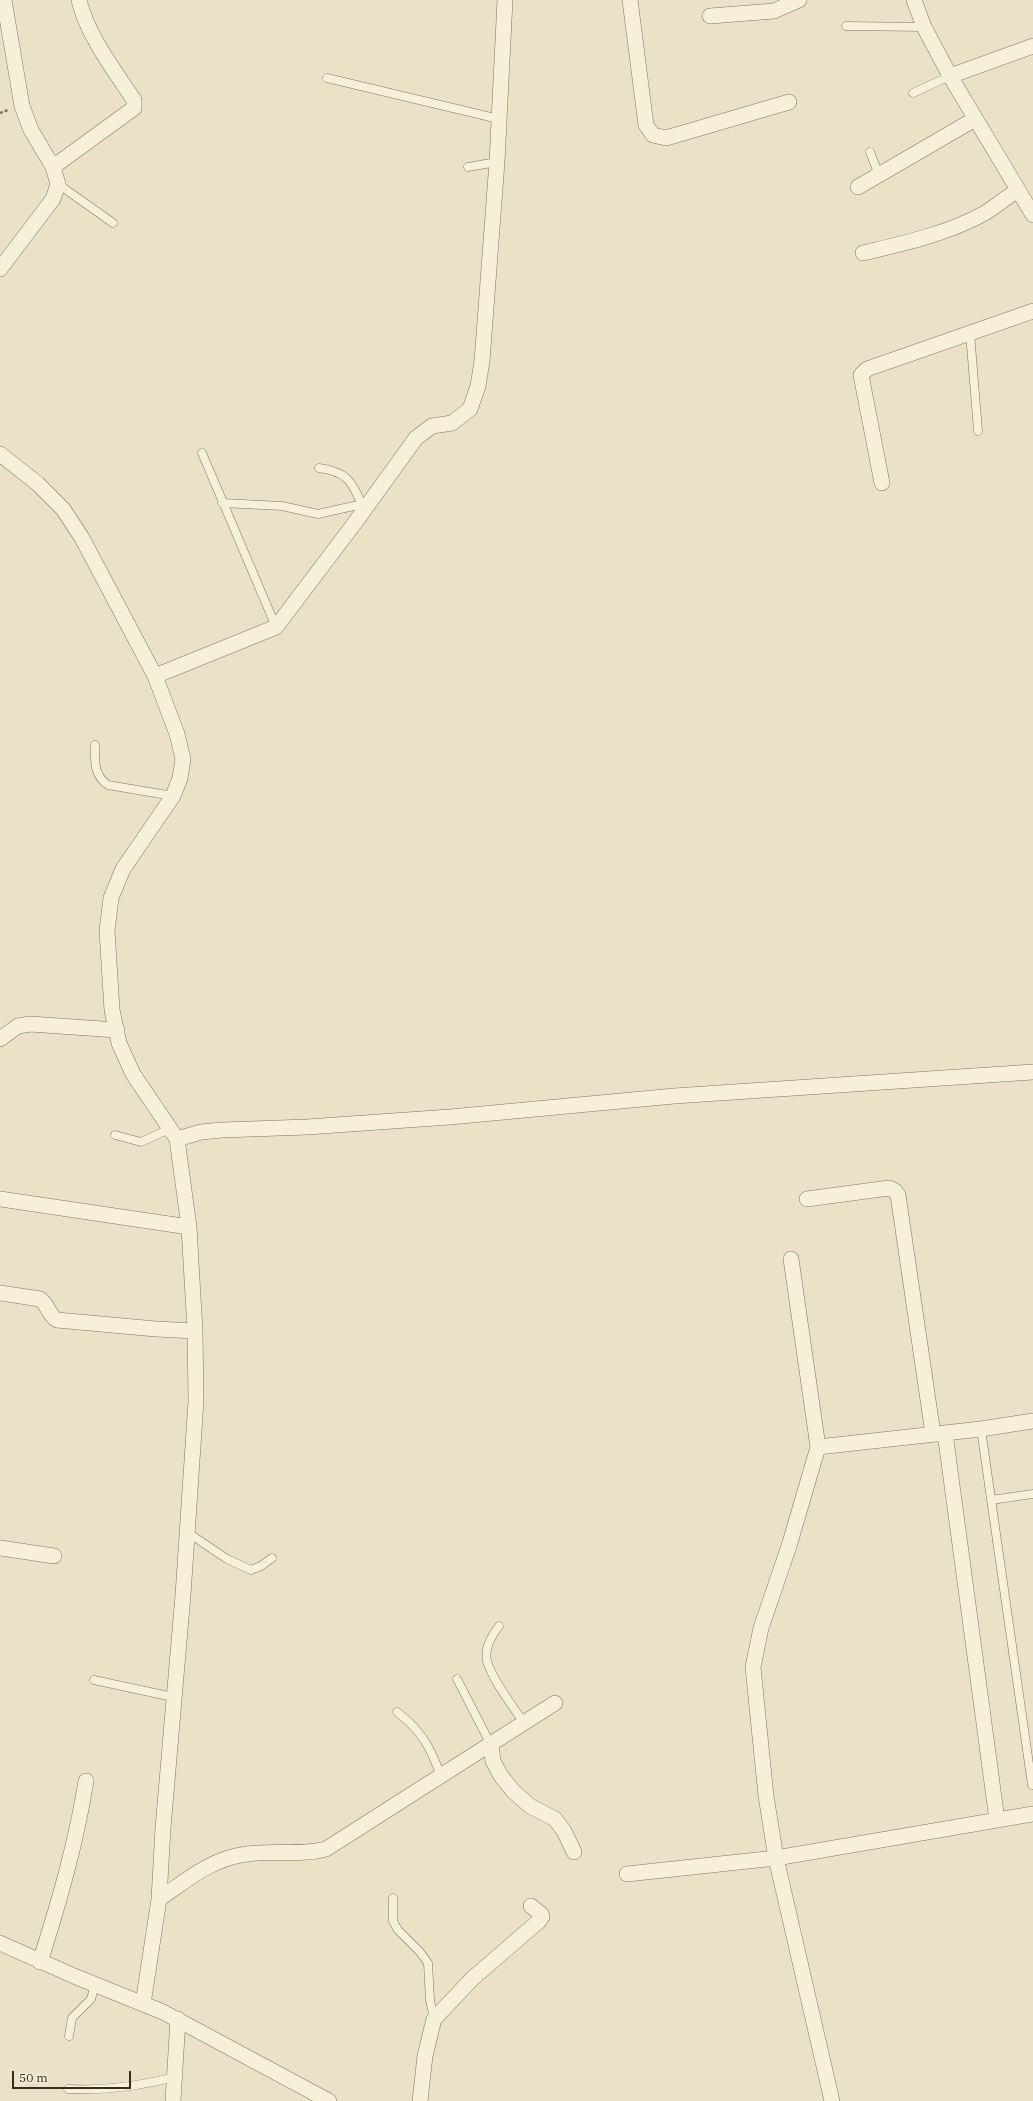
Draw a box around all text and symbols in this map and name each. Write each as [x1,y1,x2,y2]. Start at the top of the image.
scale bar [14,2063,133,2089]
text: 50 m [19,2070,48,2085]

